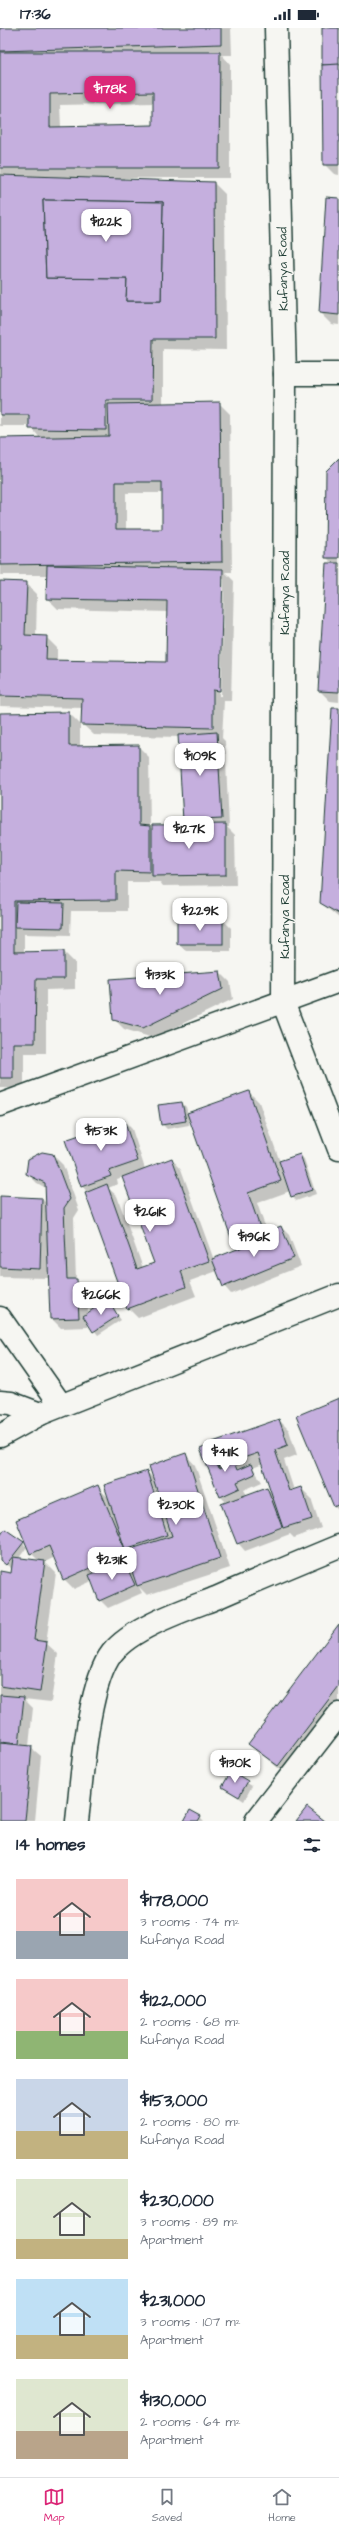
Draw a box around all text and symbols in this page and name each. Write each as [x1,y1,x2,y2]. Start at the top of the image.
text: 17:36 [20,4,51,25]
pin: $178K [82,76,138,110]
text: $178K [93,80,127,98]
pin: $122K [78,209,134,243]
text: $122K [90,213,122,231]
street label: Kufanya Road [273,226,294,311]
street label: Kufanya Road [276,551,295,635]
pin: $109K [172,743,228,777]
text: $109K [184,747,216,765]
pin: $127K [161,816,217,850]
text: $127K [173,820,205,838]
street label: Kufanya Road [276,875,295,959]
pin: $229K [172,898,228,932]
text: $229K [181,902,219,920]
pin: $133K [132,962,188,996]
text: $133K [145,966,175,984]
pin: $153K [73,1118,129,1152]
text: $153K [85,1122,117,1140]
pin: $261K [122,1199,178,1233]
text: $261K [134,1203,166,1221]
pin: $196K [226,1224,282,1258]
text: $196K [238,1228,270,1246]
pin: $266K [73,1282,129,1316]
text: $266K [82,1286,120,1304]
pin: $411K [197,1439,253,1473]
text: $411K [211,1443,239,1461]
pin: $230K [148,1492,204,1526]
text: $230K [157,1496,195,1514]
pin: $231K [84,1547,140,1581]
text: $231K [97,1551,127,1569]
pin: $130K [207,1750,263,1784]
text: $130K [219,1754,251,1772]
text: 14 homes [16,1833,86,1857]
icon: filters [301,1834,323,1856]
text: $178,000 [140,1889,208,1913]
icon: home [48,1895,96,1943]
text: 3 rooms · 74 m² [140,1913,240,1931]
text: Kufanya Road [140,1931,224,1949]
text: $122,000 [140,1989,206,2013]
icon: home [48,1995,96,2043]
text: 2 rooms · 68 m² [140,2013,240,2031]
text: Kufanya Road [140,2031,224,2049]
text: $153,000 [140,2089,208,2113]
icon: home [48,2095,96,2143]
text: 2 rooms · 80 m² [140,2113,240,2131]
text: Kufanya Road [140,2131,224,2149]
text: $230,000 [140,2189,214,2213]
icon: home [48,2195,96,2243]
text: 3 rooms · 89 m² [140,2213,239,2231]
text: Apartment [140,2231,204,2249]
text: $231,000 [140,2289,205,2313]
icon: home [48,2295,96,2343]
text: 3 rooms · 107 m² [140,2313,241,2331]
text: Apartment [140,2331,204,2349]
text: $130,000 [140,2389,206,2413]
icon: home [48,2395,96,2443]
text: 2 rooms · 64 m² [140,2413,241,2431]
text: Apartment [140,2431,204,2449]
tab: Map [43,2486,65,2525]
tab: Saved [152,2486,182,2525]
tab: Home [268,2486,296,2525]

